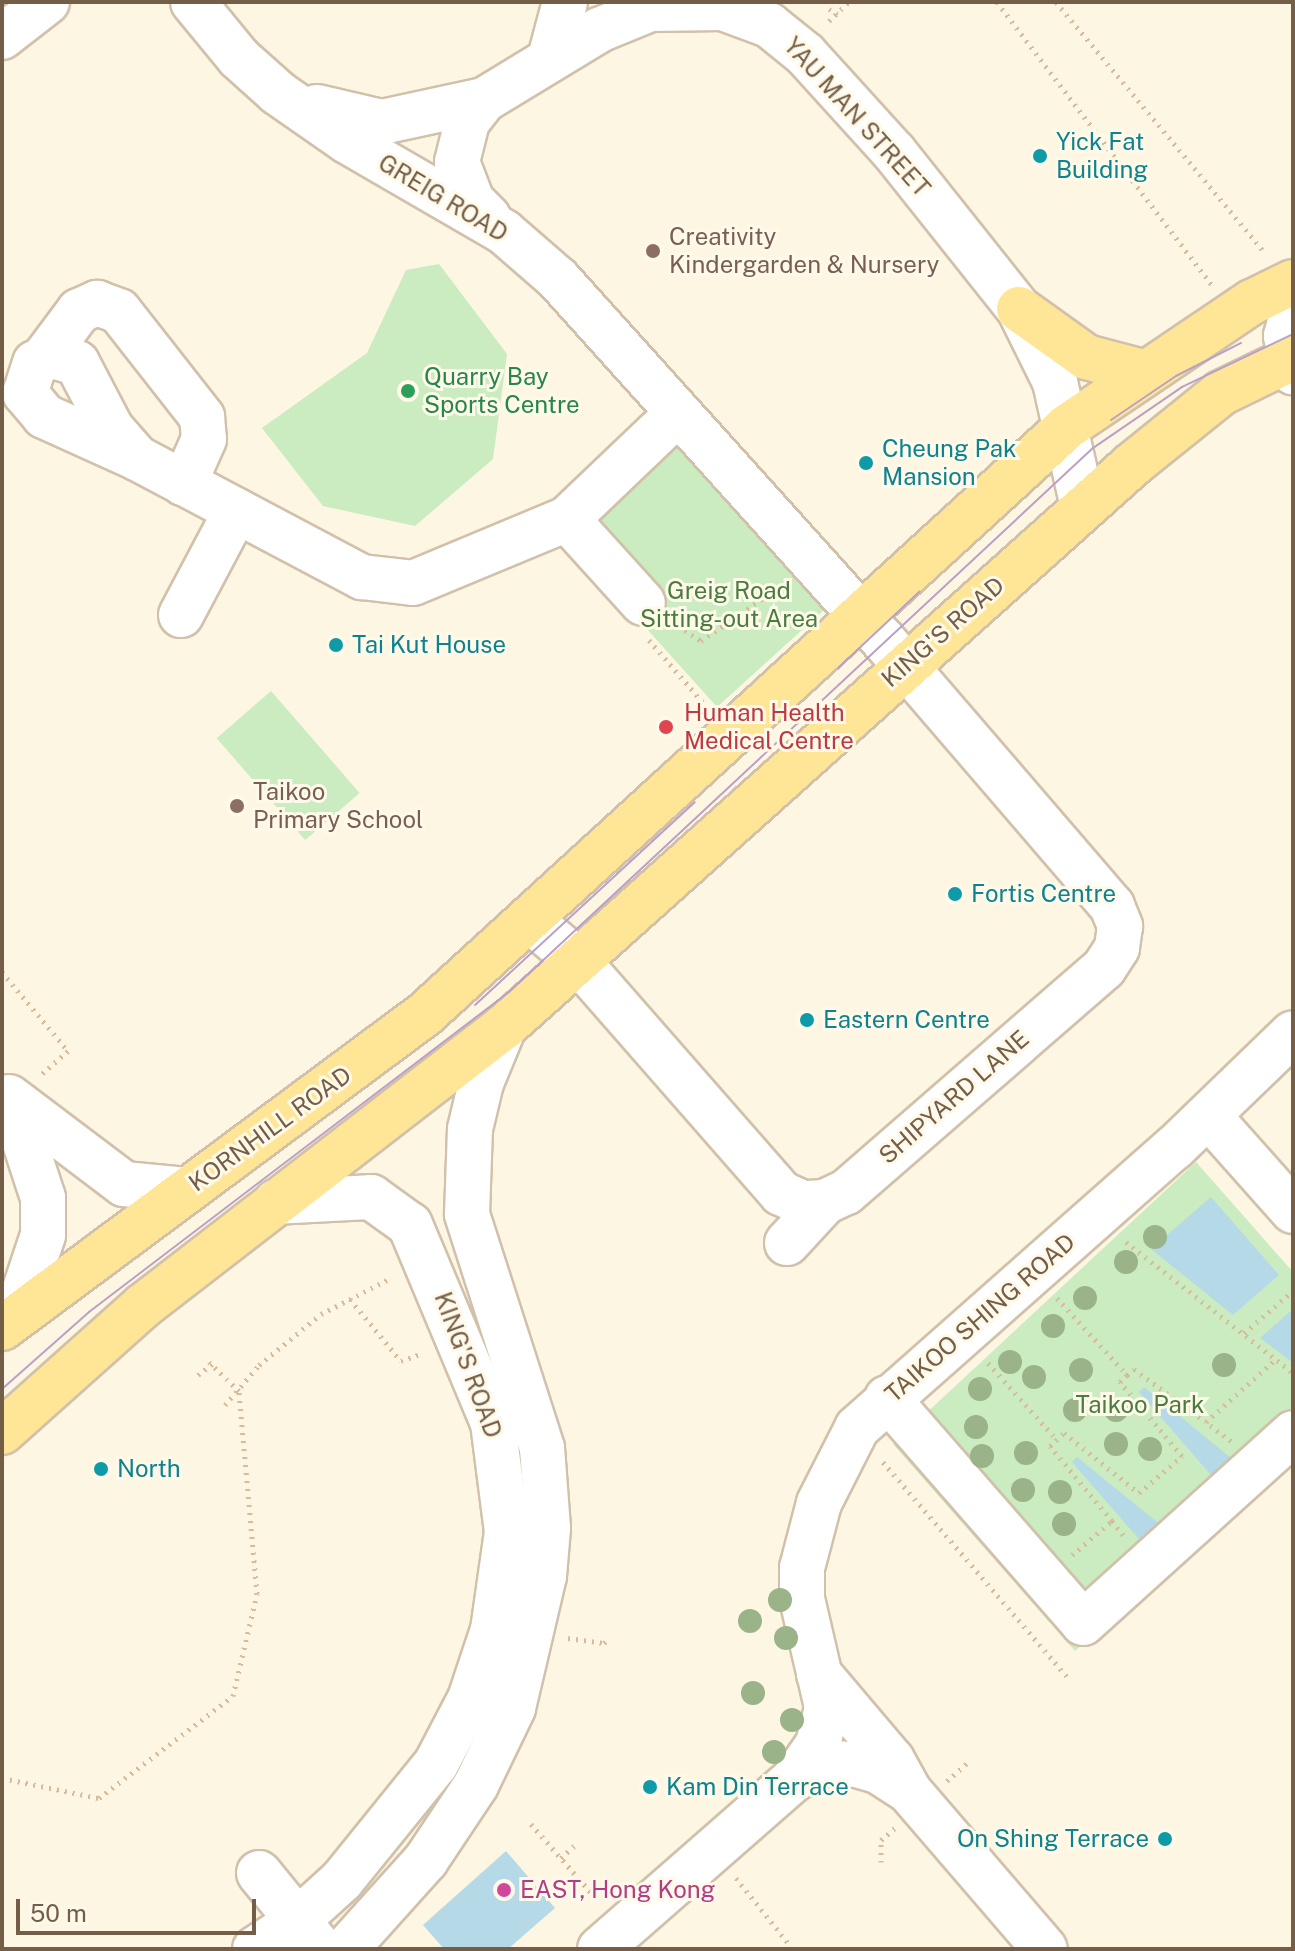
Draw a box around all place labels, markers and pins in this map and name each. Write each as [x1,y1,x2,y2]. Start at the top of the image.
place label: Yick Fat Building [1056,128,1148,184]
marker: Yick Fat Building [1031,147,1049,165]
place label: Creativity Kindergarden & Nursery [669,223,939,279]
marker: Creativity Kindergarden & Nursery [644,242,662,260]
place label: Quarry Bay Sports Centre [424,363,580,419]
marker: Quarry Bay Sports Centre [399,382,417,400]
place label: Cheung Pak Mansion [882,435,1016,491]
marker: Cheung Pak Mansion [857,454,875,472]
place label: Tai Kut House [352,631,506,659]
marker: Tai Kut House [327,636,345,654]
place label: Human Health Medical Centre [684,699,854,755]
marker: Human Health Medical Centre [655,716,677,738]
place label: Taikoo Primary School [253,778,423,834]
marker: Taikoo Primary School [228,797,246,815]
place label: Fortis Centre [971,880,1116,908]
marker: Fortis Centre [946,885,964,903]
place label: Eastern Centre [823,1006,990,1034]
marker: Eastern Centre [798,1011,816,1029]
place label: North [117,1455,181,1483]
marker: North [92,1460,110,1478]
place label: Kam Din Terrace [666,1773,849,1801]
marker: Kam Din Terrace [641,1778,659,1796]
place label: On Shing Terrace [957,1825,1149,1853]
marker: On Shing Terrace [1156,1830,1174,1848]
place label: EAST, Hong Kong [520,1876,716,1904]
marker: EAST, Hong Kong [495,1881,513,1899]

